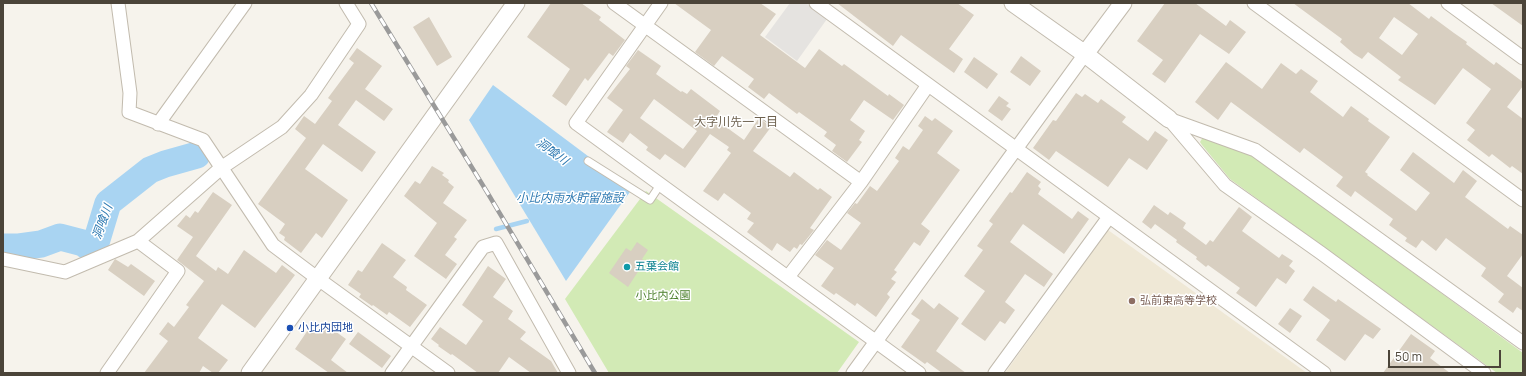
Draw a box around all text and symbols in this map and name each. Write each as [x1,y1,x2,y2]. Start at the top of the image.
district label: 大字川先一丁目 [694,116,778,130]
water label: 洞喰川 [533,136,571,168]
water label: 小比内雨水貯留施設 [516,192,624,206]
water label: 洞喰川 [90,203,116,241]
place label: 五葉会館 [635,260,679,274]
marker: 五葉会館 [622,262,632,272]
park label: 小比内公園 [636,289,690,303]
place label: 弘前東高等学校 [1140,294,1217,308]
marker: 弘前東高等学校 [1127,296,1137,306]
place label: 小比内団地 [298,321,353,335]
marker: 小比内団地 [285,323,295,333]
scale bar [1390,342,1503,368]
text: 50 m [1395,348,1422,365]

